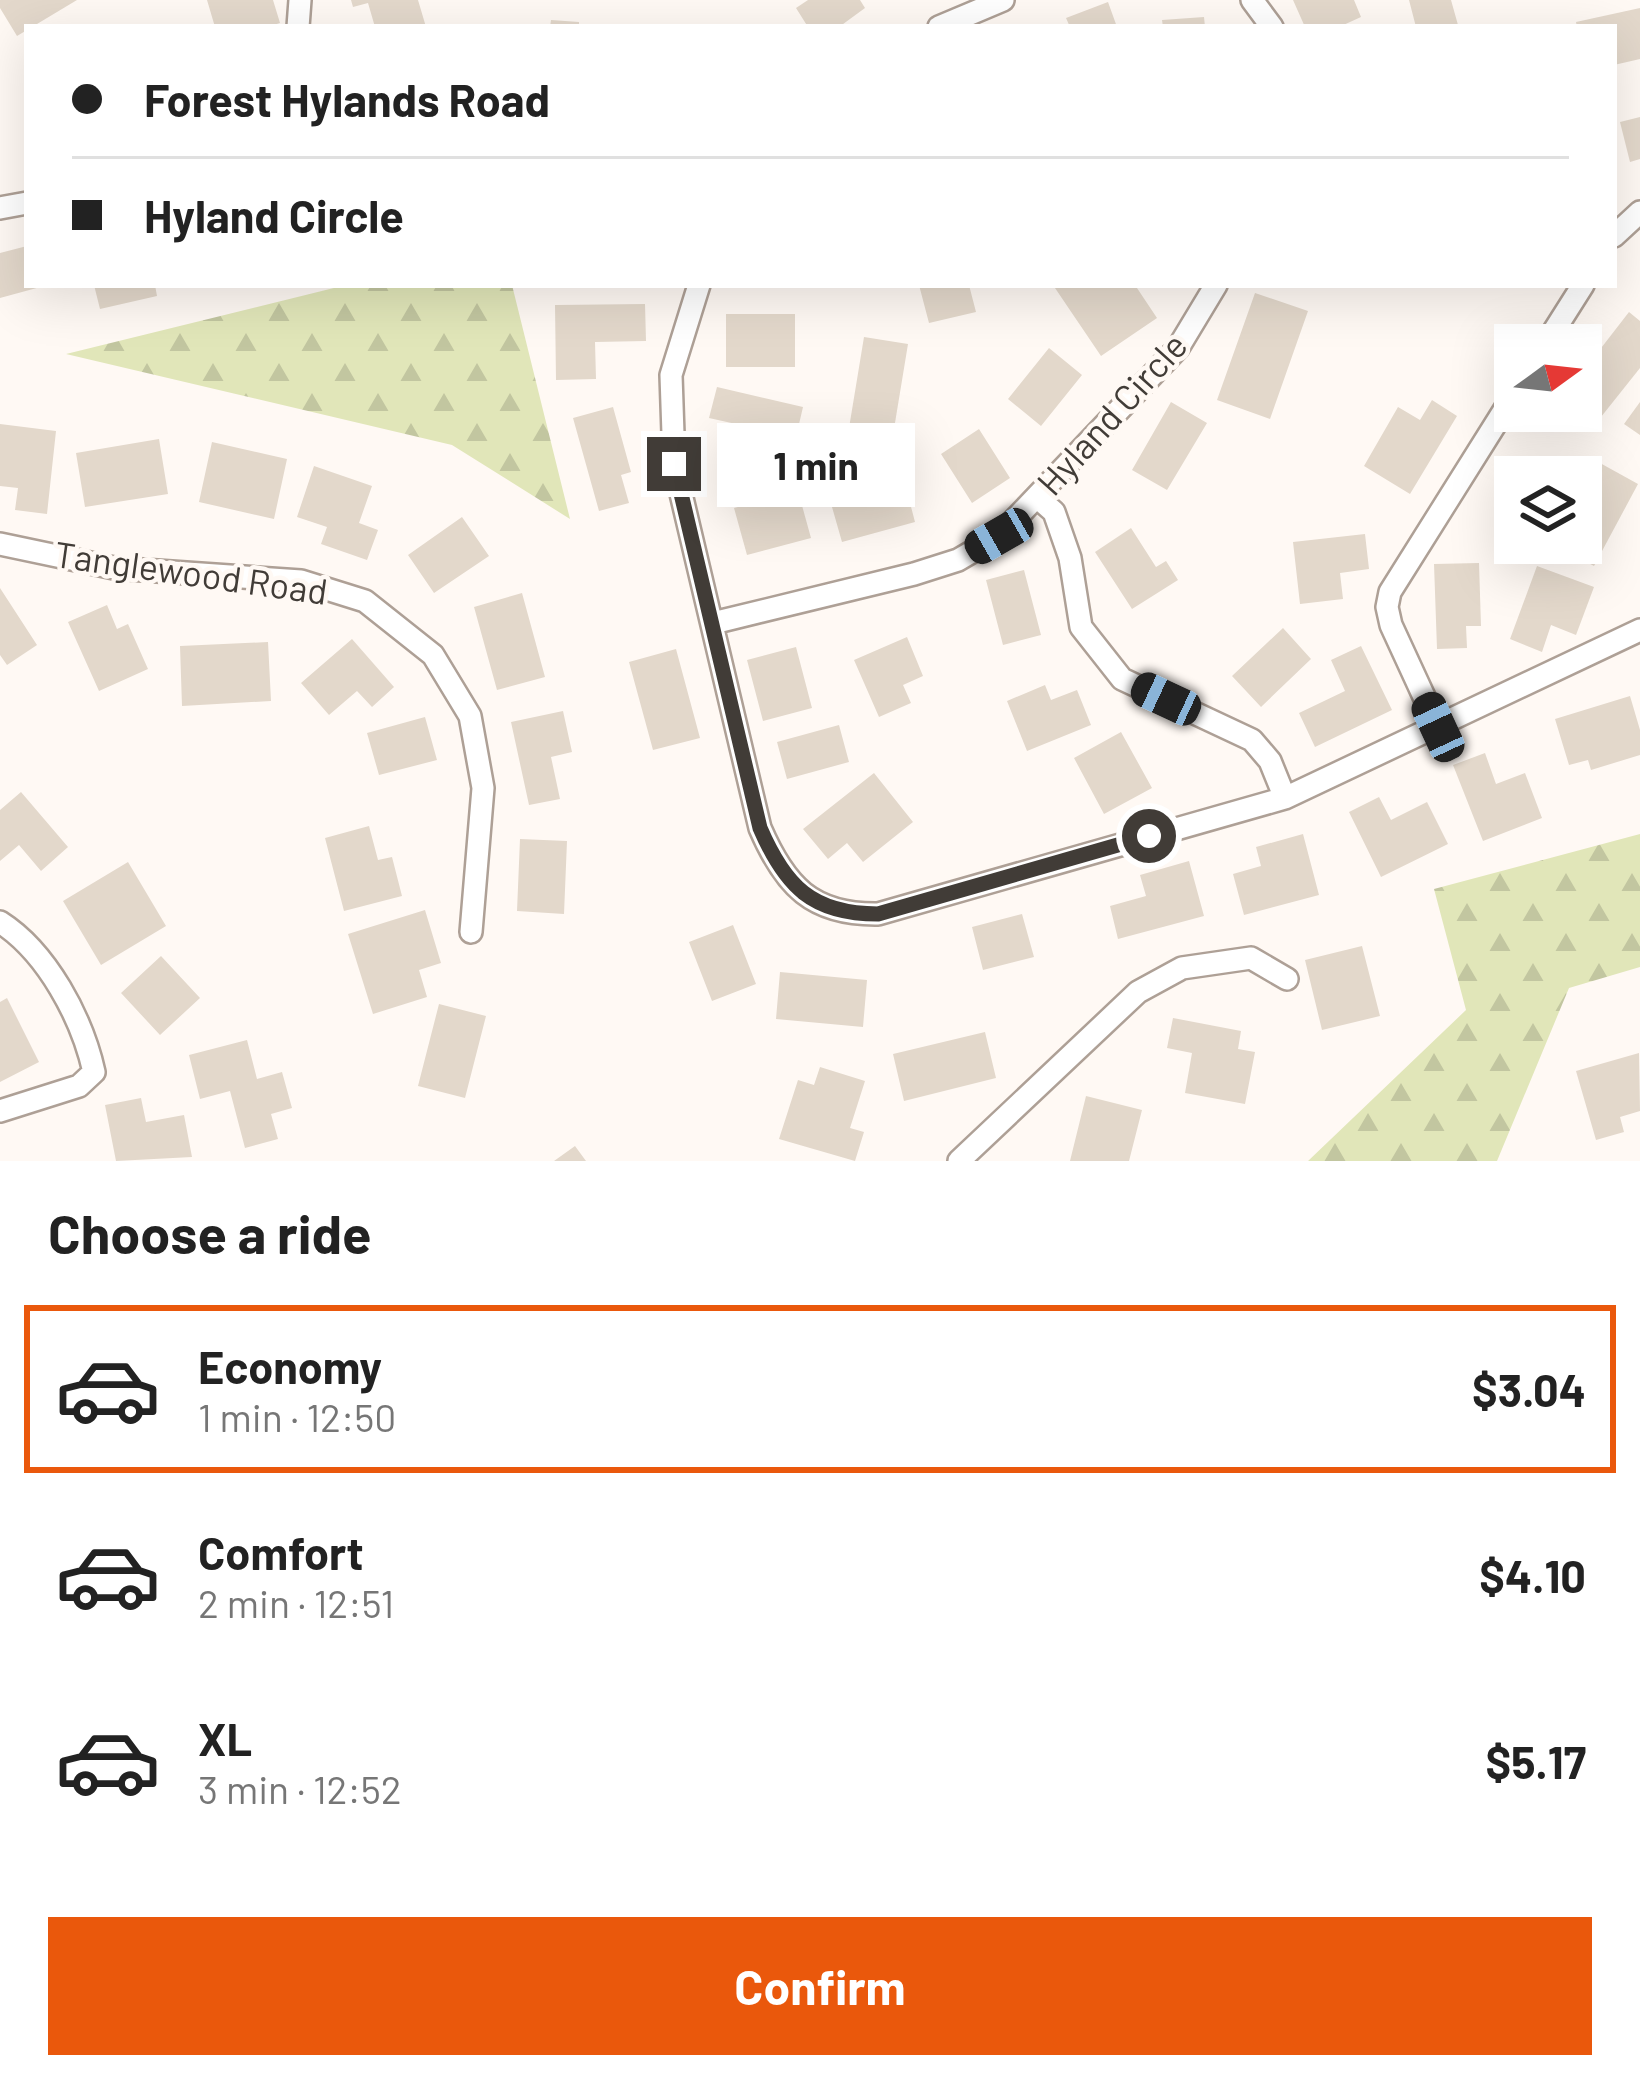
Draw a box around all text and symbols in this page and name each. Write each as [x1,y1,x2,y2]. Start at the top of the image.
text: Forest Hylands Road [144,72,550,126]
text: Hyland Circle [144,188,404,242]
street label: Hyland Circle [1027,323,1195,503]
north arrow [1494,324,1602,432]
map controls [1494,324,1602,564]
callout: 1 min [716,422,914,506]
route end [647,437,701,491]
text: 1 min [773,441,859,488]
button: layers [1494,456,1602,564]
car [959,502,1039,570]
street label: Tanglewood Road [52,531,330,612]
car [1126,667,1206,731]
car [1406,687,1470,767]
route start [1122,809,1176,863]
text: Choose a ride [48,1200,372,1265]
icon: car [54,1335,162,1443]
text: Economy [198,1339,382,1393]
text: $3.04 [1472,1362,1586,1416]
text: 1 min · 12:50 [198,1393,396,1440]
icon: car [54,1521,162,1629]
text: Comfort [198,1525,364,1579]
text: $4.10 [1479,1548,1586,1602]
text: 2 min · 12:51 [198,1579,394,1626]
icon: car [54,1707,162,1815]
text: XL [198,1711,252,1765]
text: $5.17 [1486,1734,1586,1788]
text: 3 min · 12:52 [198,1765,402,1812]
button: Confirm [48,1917,1592,2055]

